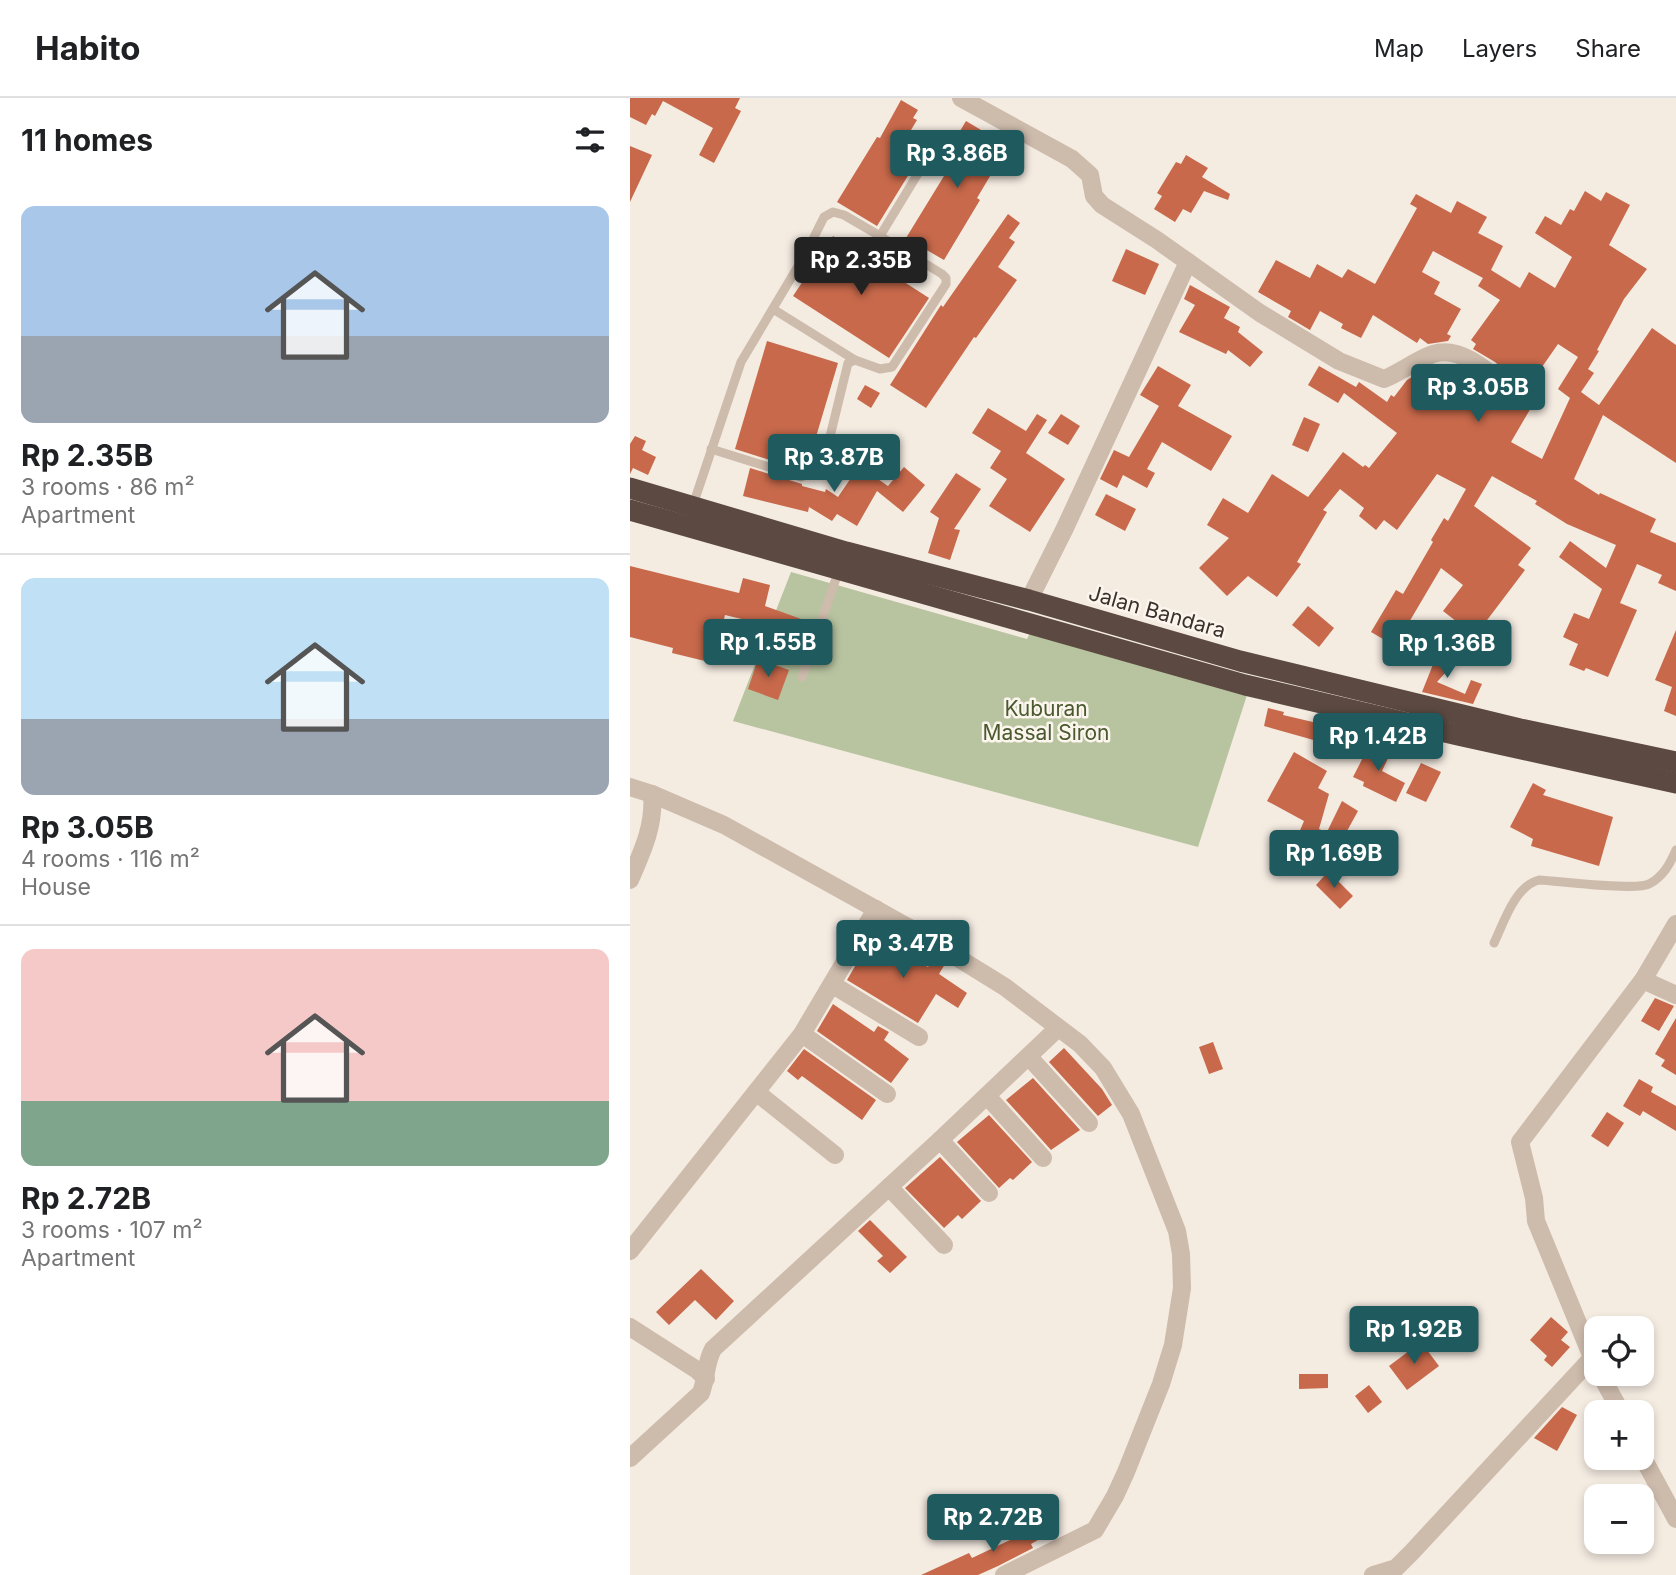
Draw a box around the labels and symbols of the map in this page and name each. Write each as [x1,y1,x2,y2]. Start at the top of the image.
pin: Rp 3.86B [885,130,1029,190]
pin: Rp 2.35B [789,238,933,297]
pin: Rp 3.05B [1406,364,1550,424]
pin: Rp 3.87B [762,434,906,494]
street label: Jalan Bandara [1086,580,1228,643]
pin: Rp 1.55B [696,620,840,679]
pin: Rp 1.36B [1375,620,1519,680]
park label: Kuburan Massal Siron [983,696,1109,745]
pin: Rp 1.42B [1306,714,1450,773]
pin: Rp 1.69B [1262,830,1406,890]
pin: Rp 3.47B [831,920,975,980]
pin: Rp 1.92B [1342,1306,1486,1366]
pin: Rp 2.72B [921,1494,1065,1554]

